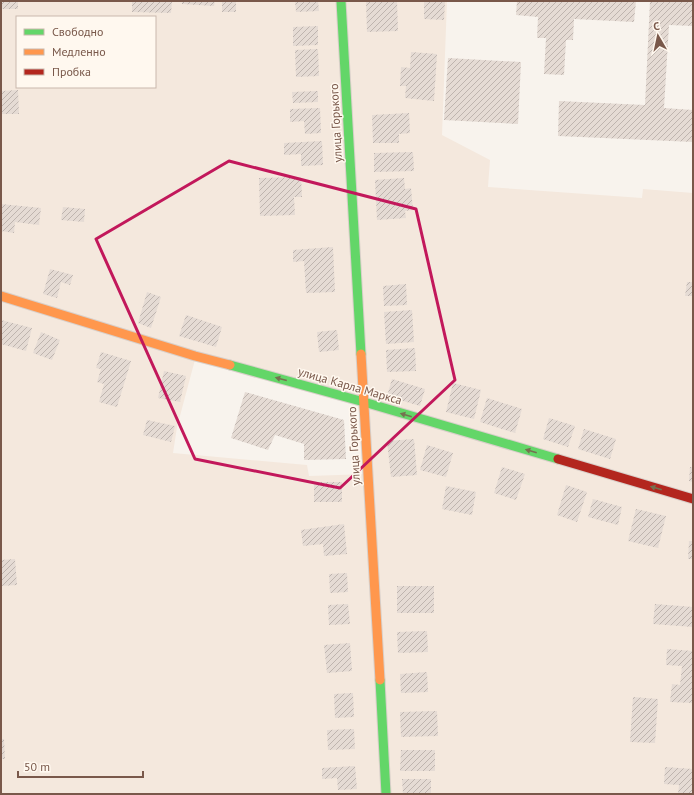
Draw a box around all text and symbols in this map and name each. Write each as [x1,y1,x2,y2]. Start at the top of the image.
legend [16,16,156,88]
north arrow [638,16,678,56]
text: С [652,19,661,34]
text: Свободно [52,24,103,39]
text: Медленно [52,44,106,59]
text: Пробка [52,64,91,79]
street label: улица Горького [326,83,345,163]
street label: улица Карла Маркса [296,363,404,408]
one-way arrow [275,376,287,382]
street label: улица Горького [344,406,363,486]
one-way arrow [400,412,412,418]
one-way arrow [525,448,537,454]
one-way arrow [649,485,661,491]
scale bar [18,753,143,779]
text: 50 m [24,759,50,774]

